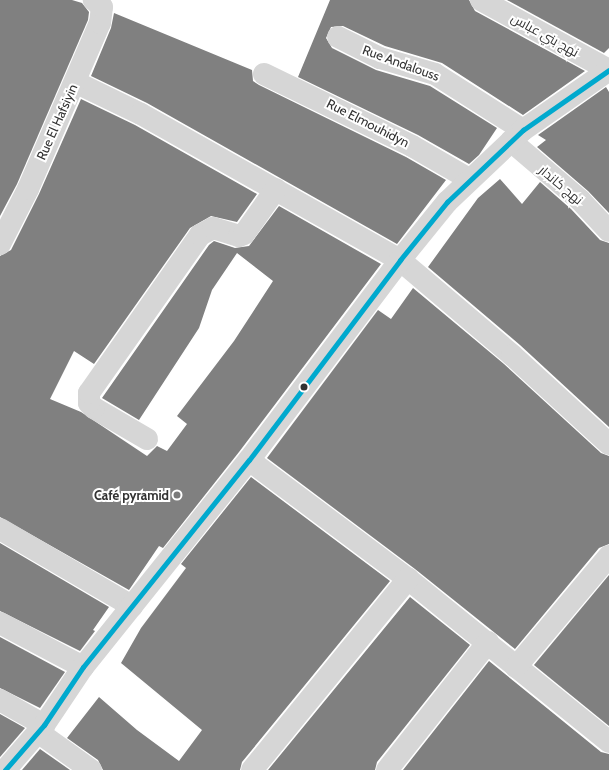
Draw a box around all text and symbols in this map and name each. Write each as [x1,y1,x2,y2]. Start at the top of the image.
street label: نهج بني عباس [508,10,582,60]
street label: Rue Andalouss [360,42,442,84]
street label: Rue El Hafsiyin [33,82,81,162]
street label: Rue Elmouhidyn [324,95,412,151]
street label: نهج كاندار [536,162,586,208]
unlabelled marker [299,382,309,392]
place label: Café pyramid [94,487,169,503]
marker: Café pyramid [172,490,182,500]

